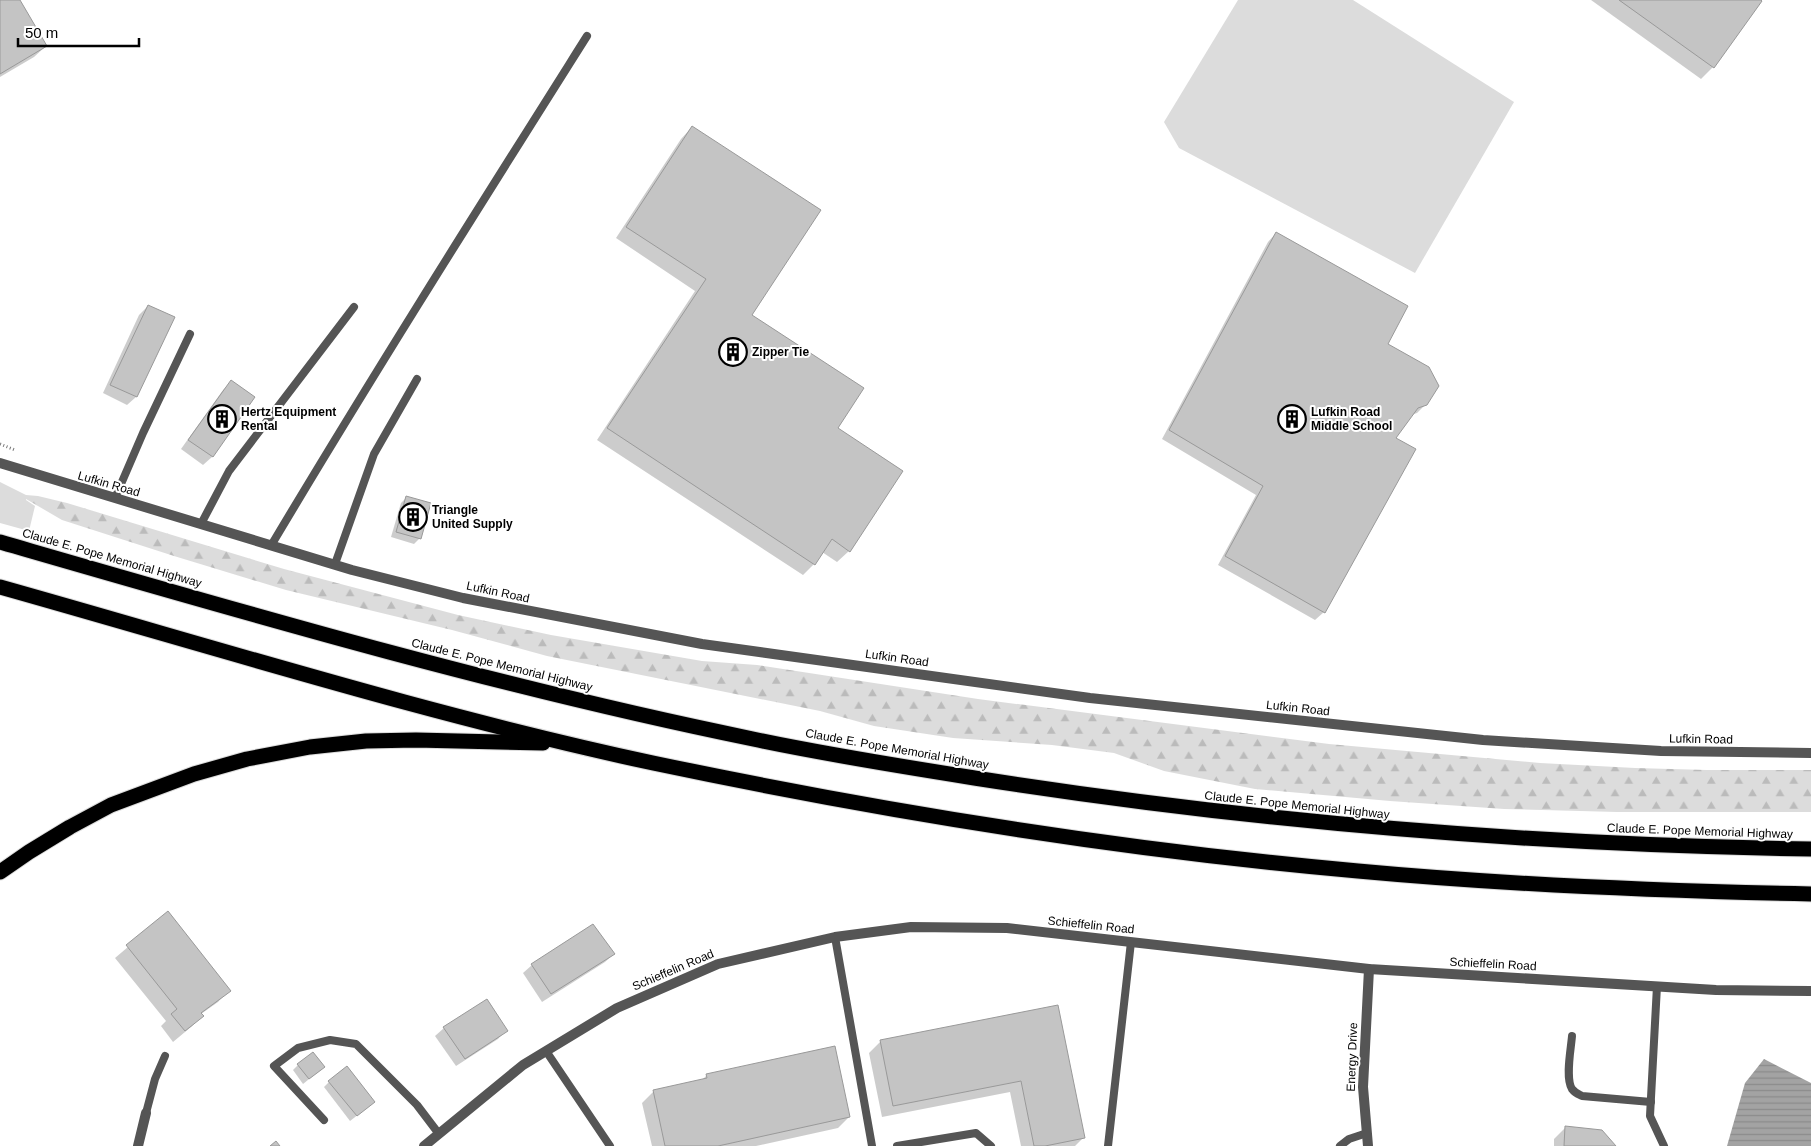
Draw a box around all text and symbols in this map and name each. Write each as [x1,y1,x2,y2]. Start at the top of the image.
scale bar [18,15,139,47]
text: 50 m [25,24,58,41]
building icon: Zipper Tie [718,337,748,367]
place label: Zipper Tie [752,345,809,359]
building icon: Hertz Equipment Rental [207,404,237,434]
building icon: Lufkin Road Middle School [1277,404,1307,434]
place label: Hertz Equipment Rental [241,405,336,433]
place label: Lufkin Road Middle School [1311,405,1392,433]
street label: Lufkin Road [76,468,142,500]
building icon: Triangle United Supply [398,502,428,532]
place label: Triangle United Supply [432,503,513,531]
street label: Claude E. Pope Memorial Highway [21,526,203,590]
street label: Lufkin Road [465,578,531,606]
street label: Claude E. Pope Memorial Highway [410,636,594,694]
street label: Lufkin Road [864,647,930,669]
street label: Lufkin Road [1265,698,1331,718]
street label: Claude E. Pope Memorial Highway [804,726,990,772]
street label: Lufkin Road [1669,731,1733,747]
street label: Claude E. Pope Memorial Highway [1204,788,1390,822]
street label: Claude E. Pope Memorial Highway [1607,821,1793,841]
street label: Schieffelin Road [1047,913,1135,937]
street label: Schieffelin Road [630,947,716,993]
street label: Schieffelin Road [1449,955,1537,973]
street label: Energy Drive [1344,1022,1360,1092]

